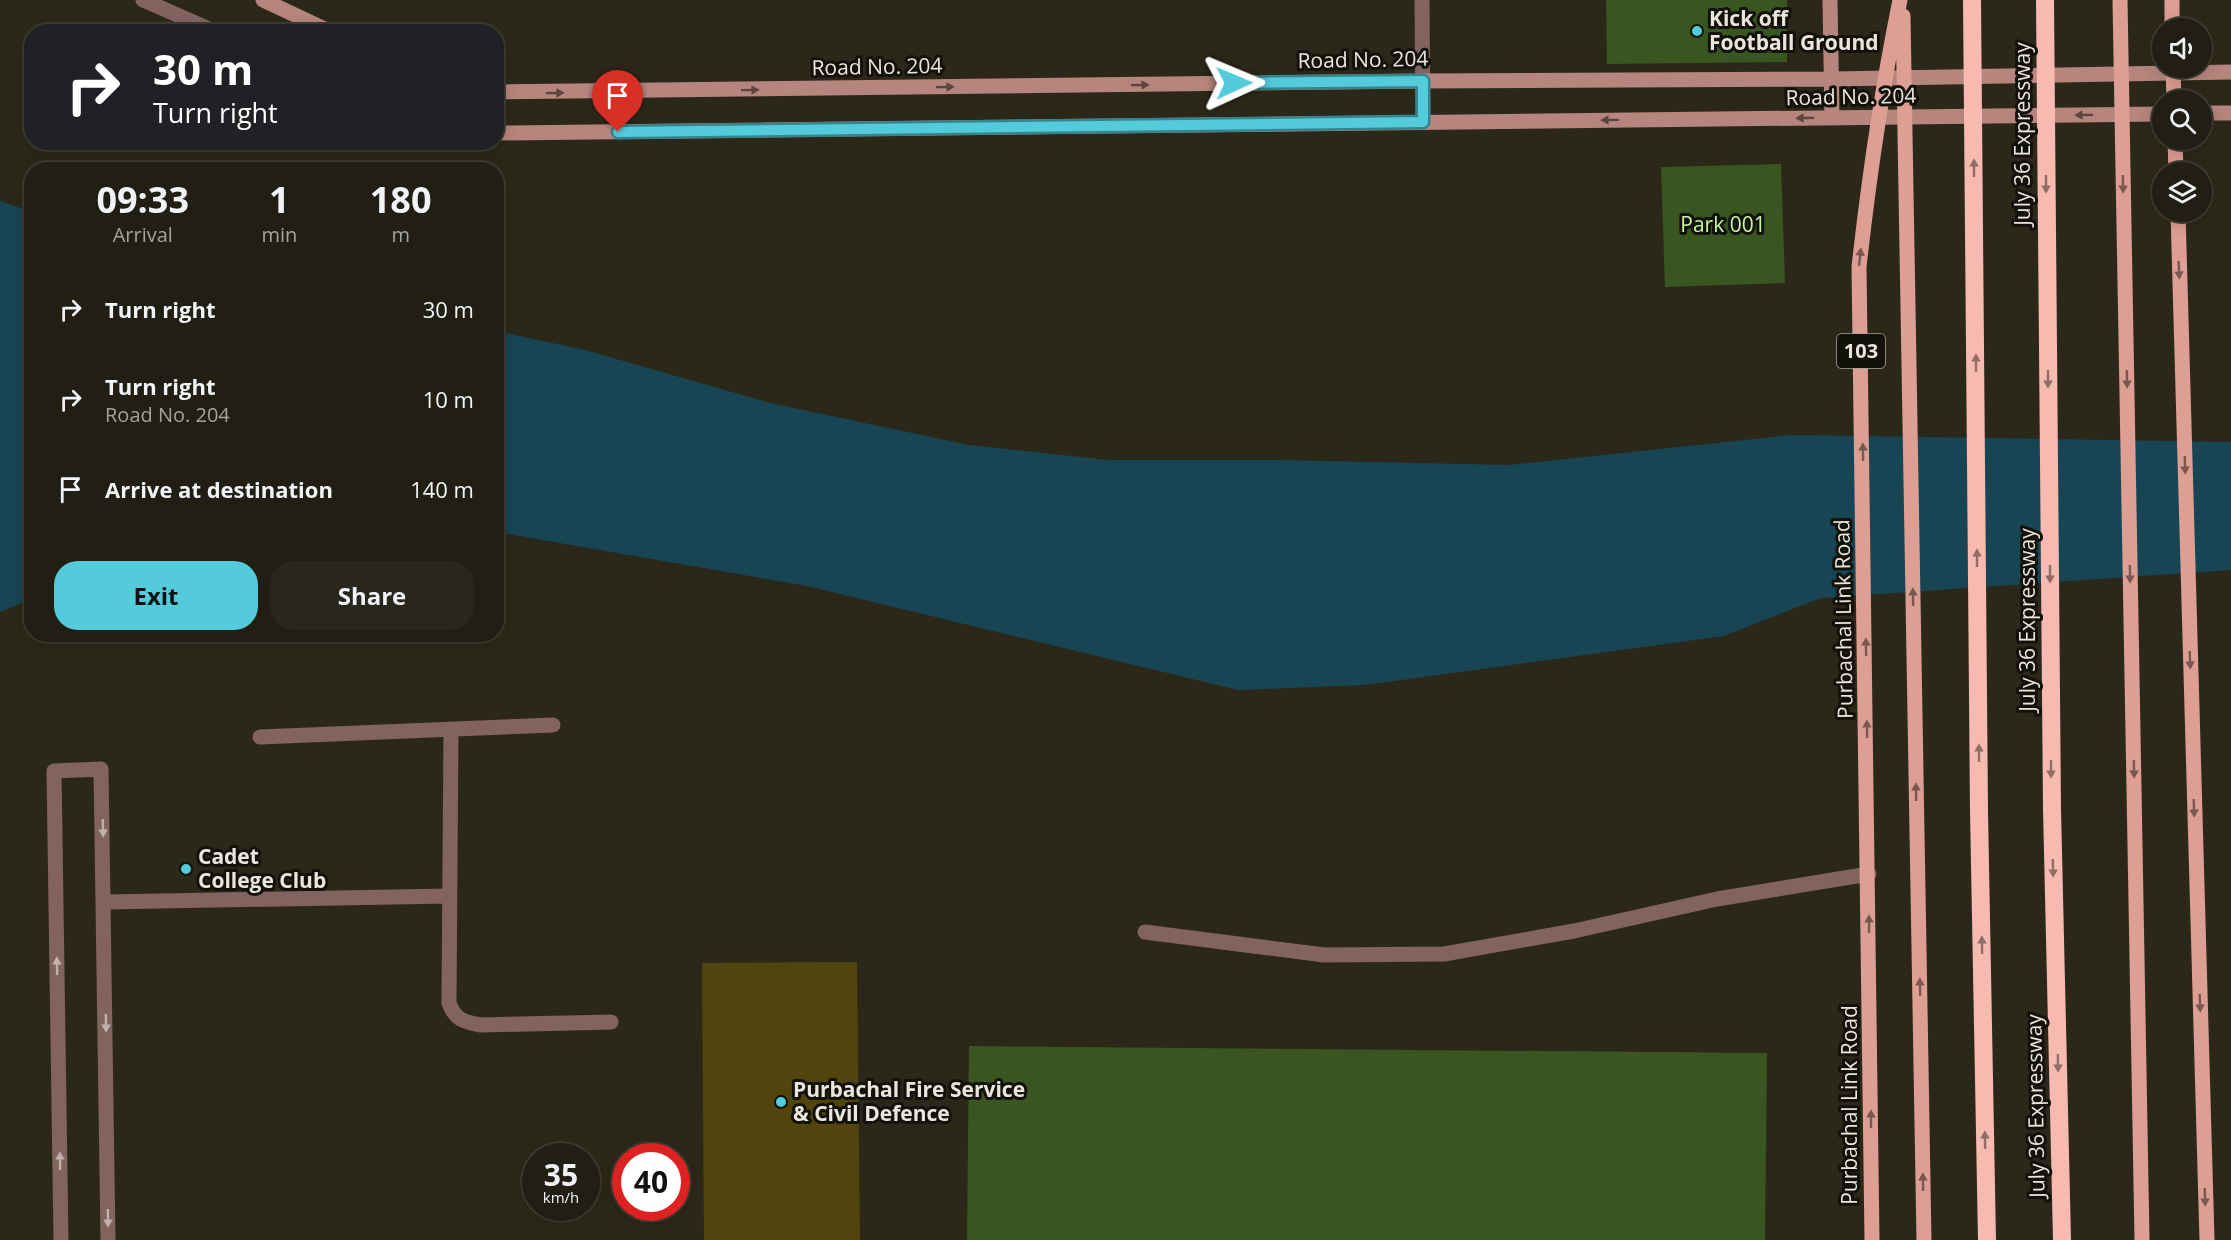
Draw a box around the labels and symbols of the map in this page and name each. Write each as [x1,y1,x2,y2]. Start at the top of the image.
place label: Kick off Football Ground [1709,4,1879,56]
marker: Kick off Football Ground [1690,24,1704,38]
street label: July 36 Expressway [2008,42,2036,228]
street label: Road No. 204 [1297,44,1429,74]
street label: Road No. 204 [811,51,943,81]
position arrow [1202,51,1266,115]
pin [592,70,643,132]
one-way arrow [1130,80,1149,89]
street label: Road No. 204 [1785,81,1917,111]
one-way arrow [935,82,954,92]
one-way arrow [740,85,759,95]
one-way arrow [545,88,564,98]
one-way arrow [2074,110,2093,120]
one-way arrow [1795,113,1814,123]
one-way arrow [1600,115,1619,125]
one-way arrow [1969,158,1979,177]
one-way arrow [2041,175,2051,194]
one-way arrow [2118,175,2128,194]
park label: Park 001 [1680,210,1766,238]
one-way arrow [1856,247,1865,266]
one-way arrow [2174,260,2184,279]
road number: 103 [1837,334,1885,368]
one-way arrow [1971,353,1980,372]
one-way arrow [2043,370,2053,389]
one-way arrow [2122,370,2131,389]
one-way arrow [1858,442,1867,461]
one-way arrow [2180,455,2189,474]
street label: Purbachal Link Road [1827,519,1859,719]
street label: July 36 Expressway [2013,528,2041,714]
one-way arrow [1972,548,1982,567]
one-way arrow [2045,565,2055,584]
one-way arrow [2125,565,2135,584]
one-way arrow [1908,587,1918,606]
one-way arrow [1861,637,1871,656]
one-way arrow [2185,650,2195,669]
one-way arrow [1862,719,1872,738]
one-way arrow [1974,743,1984,762]
one-way arrow [2046,760,2056,779]
one-way arrow [2129,760,2138,779]
one-way arrow [1912,782,1921,801]
one-way arrow [2190,798,2199,817]
one-way arrow [98,818,108,837]
place label: Cadet College Club [198,842,326,894]
one-way arrow [2048,858,2058,877]
marker: Cadet College Club [179,862,193,876]
one-way arrow [1864,914,1874,933]
one-way arrow [1977,935,1987,954]
one-way arrow [52,956,62,975]
one-way arrow [1915,977,1925,996]
one-way arrow [2195,993,2205,1012]
street label: Purbachal Link Road [1835,1005,1863,1205]
one-way arrow [101,1013,111,1032]
street label: July 36 Expressway [2019,1014,2051,1200]
one-way arrow [2053,1053,2062,1072]
place label: Purbachal Fire Service & Civil Defence [793,1075,1025,1127]
marker: Purbachal Fire Service & Civil Defence [774,1095,788,1109]
one-way arrow [1866,1109,1876,1128]
one-way arrow [1980,1130,1990,1149]
speed limit sign: 40 [612,1143,690,1221]
one-way arrow [55,1151,65,1170]
one-way arrow [1918,1172,1928,1191]
one-way arrow [2201,1188,2210,1207]
one-way arrow [103,1208,113,1227]

